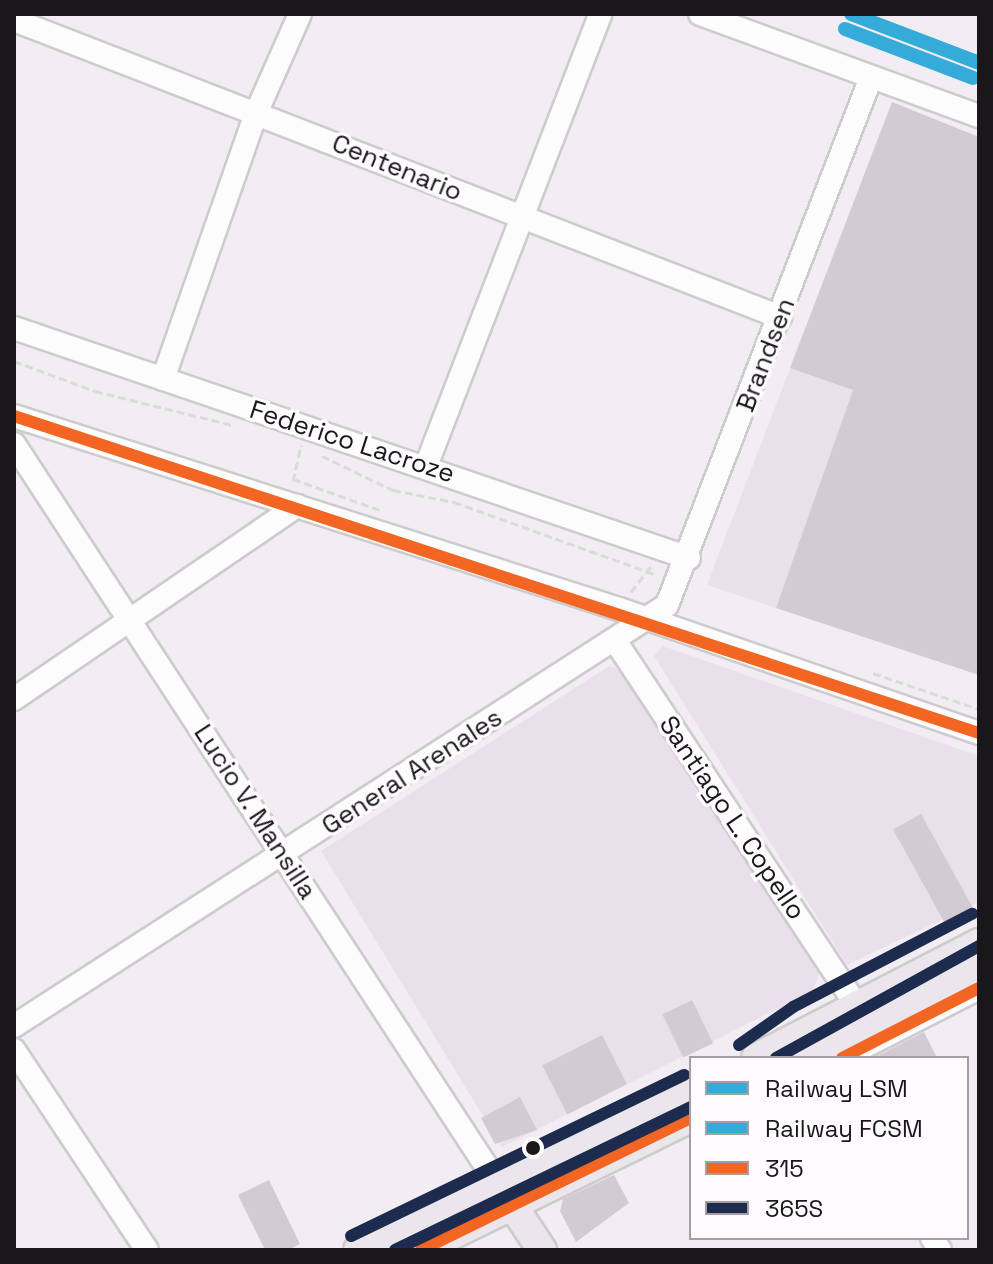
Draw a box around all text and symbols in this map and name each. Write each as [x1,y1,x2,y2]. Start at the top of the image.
street label: Centenario [327,128,467,208]
street label: Brandsen [730,294,802,416]
street label: Federico Lacroze [246,394,458,490]
street label: General Arenales [316,702,508,842]
street label: Santiago L. Copello [652,710,812,926]
street label: Lucio V. Mansilla [187,718,323,906]
legend [689,1056,969,1240]
text: Railway LSM [765,1073,908,1104]
text: Railway FCSM [765,1113,923,1144]
unlabelled marker [525,1140,541,1156]
text: 315 [765,1153,804,1184]
text: 365S [765,1193,823,1224]

